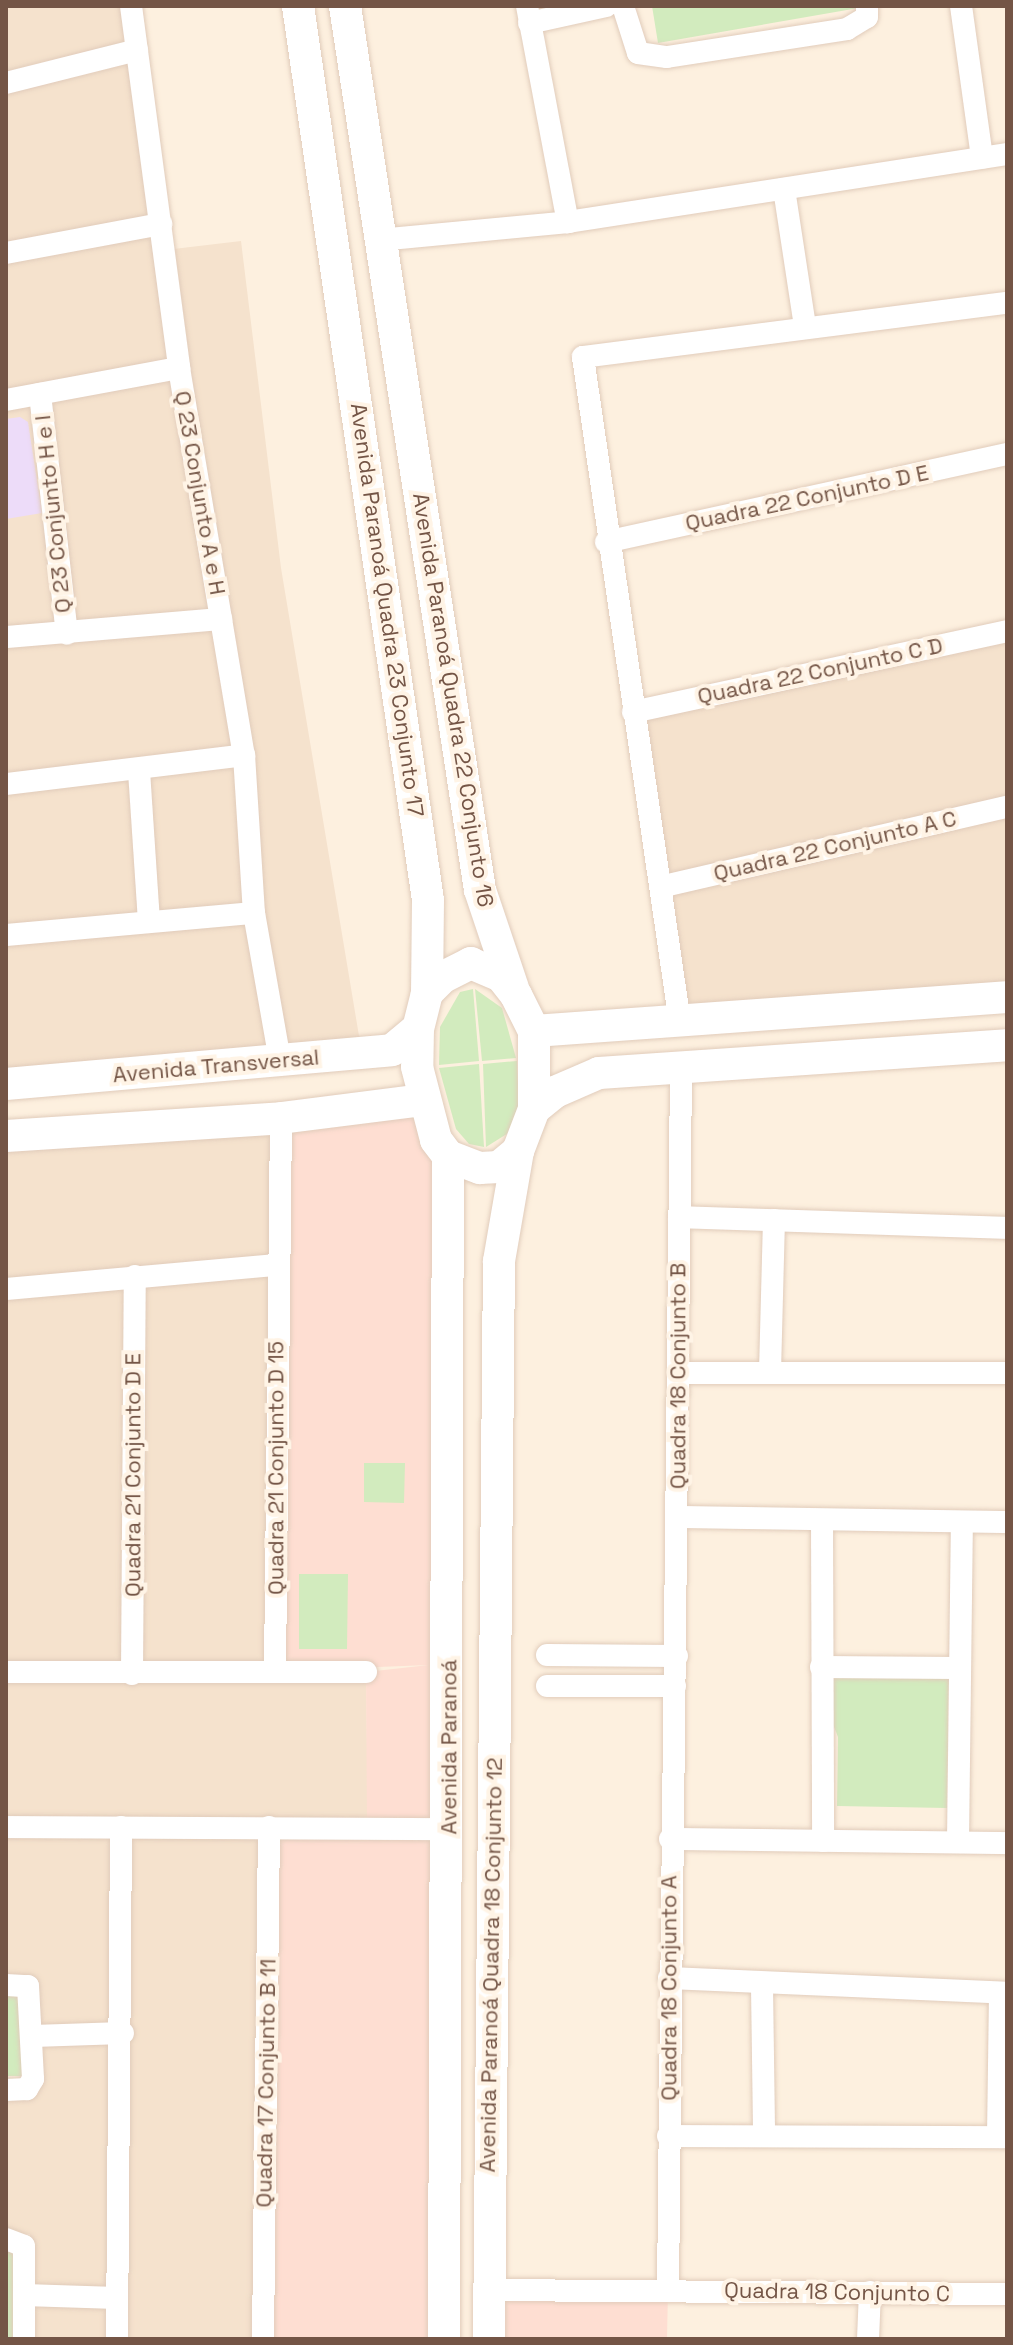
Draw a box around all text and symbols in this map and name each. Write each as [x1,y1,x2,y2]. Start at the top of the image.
street label: Q 23 Conjunto A e H [169,389,231,597]
street label: Avenida Paranoá Quadra 23 Conjunto 17 [345,401,429,819]
street label: Q 23 Conjunto H e I [29,414,77,614]
street label: Quadra 22 Conjunto D E [683,459,931,537]
street label: Avenida Paranoá Quadra 22 Conjunto 16 [407,491,499,909]
street label: Quadra 22 Conjunto C D [695,632,945,710]
street label: Quadra 22 Conjunto A C [711,805,959,887]
street label: Avenida Transversal [111,1044,321,1088]
street label: Quadra 18 Conjunto B [665,1263,691,1489]
street label: Quadra 21 Conjunto D 15 [263,1341,289,1595]
street label: Quadra 21 Conjunto D E [120,1353,146,1597]
street label: Avenida Paranoá [436,1659,462,1835]
street label: Avenida Paranoá Quadra 18 Conjunto 12 [474,1757,508,2173]
street label: Quadra 18 Conjunto A [656,1875,682,2101]
street label: Quadra 17 Conjunto B 11 [251,1958,281,2208]
street label: Quadra 18 Conjunto C [724,2277,950,2307]

